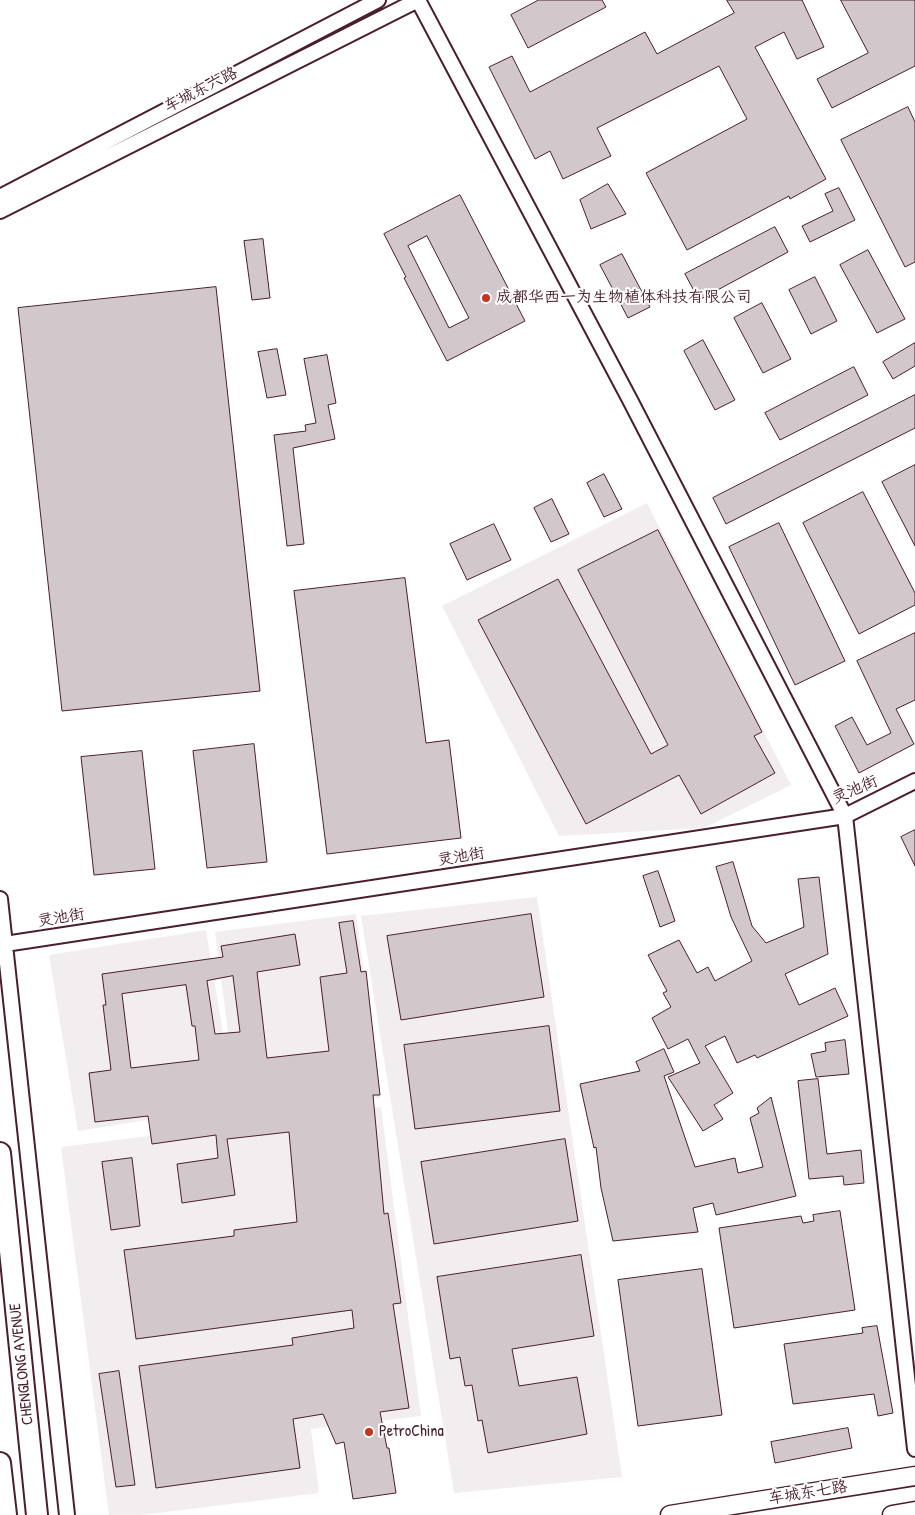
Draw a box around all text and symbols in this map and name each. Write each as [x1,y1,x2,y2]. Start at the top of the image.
street label: 车城东六路 [161,63,241,117]
place label: 成都华西一为生物植体科技有限公司 [496,288,752,308]
marker: 成都华西一为生物植体科技有限公司 [480,292,492,304]
street label: 灵池街 [829,772,881,808]
street label: 灵池街 [436,844,486,870]
street label: 灵池街 [36,905,86,931]
street label: CHENGLONG AVENUE [6,1302,38,1426]
place label: PetroChina [379,1422,444,1442]
marker: PetroChina [363,1426,375,1438]
street label: 车城东七路 [767,1477,849,1509]

